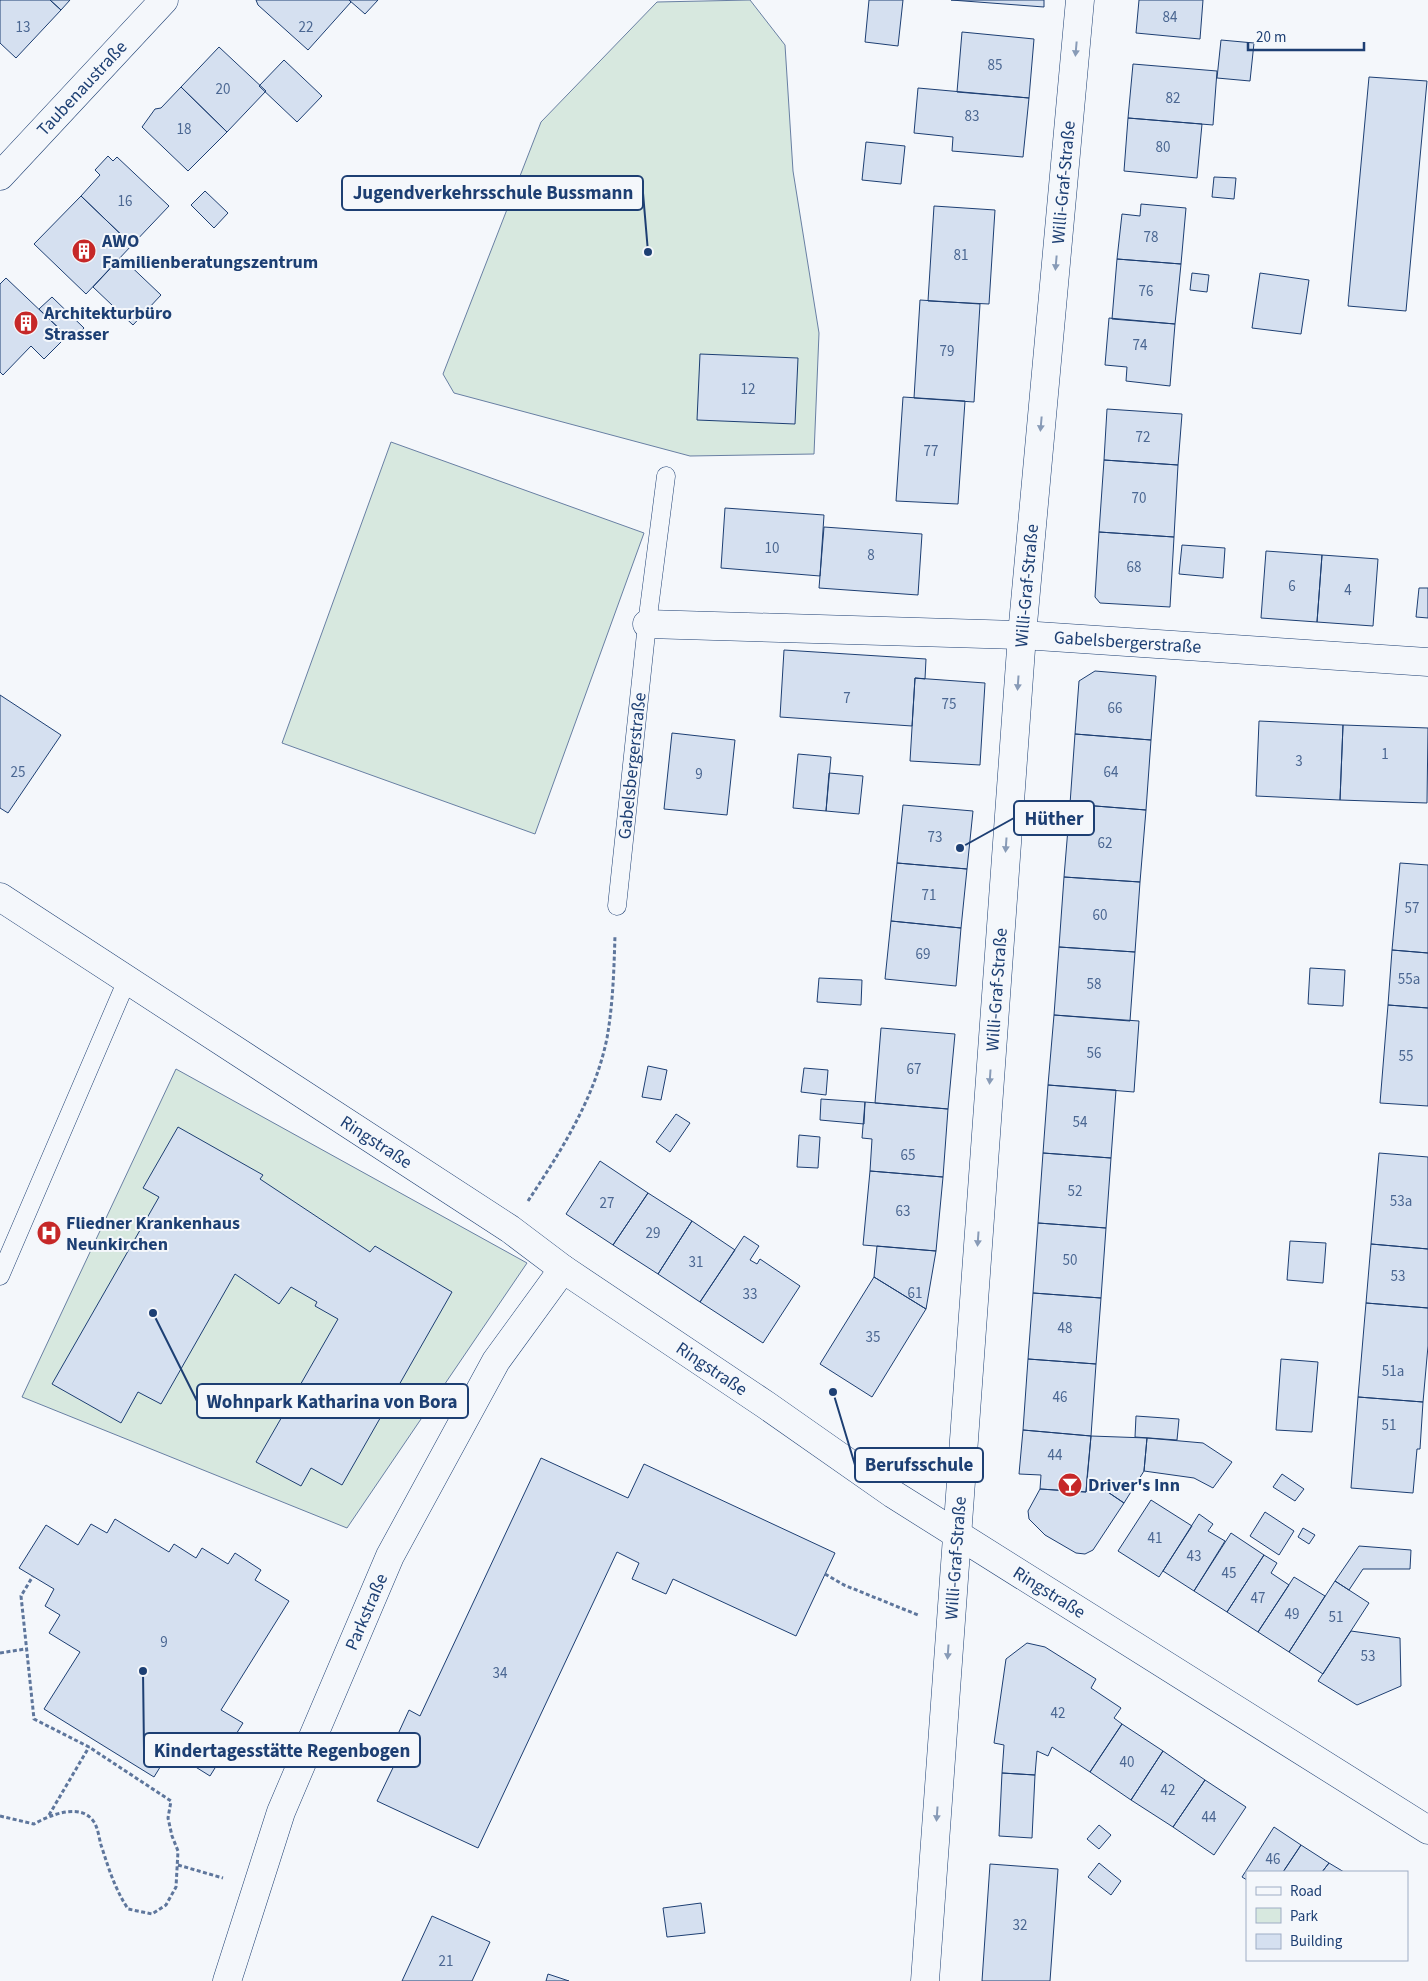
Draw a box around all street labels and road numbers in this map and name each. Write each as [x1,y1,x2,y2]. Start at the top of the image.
street label: Taubenaustraße [31,35,133,141]
street label: Willi-Graf-Straße [1045,120,1081,245]
street label: Willi-Graf-Straße [1009,523,1045,648]
street label: Gabelsbergerstraße [1053,625,1202,659]
street label: Gabelsbergerstraße [612,691,652,841]
street label: Willi-Graf-Straße [980,927,1013,1052]
street label: Ringstraße [335,1109,417,1175]
street label: Ringstraße [671,1336,752,1402]
street label: Willi-Graf-Straße [939,1495,972,1621]
street label: Ringstraße [1008,1560,1090,1624]
street label: Parkstraße [339,1570,394,1654]

